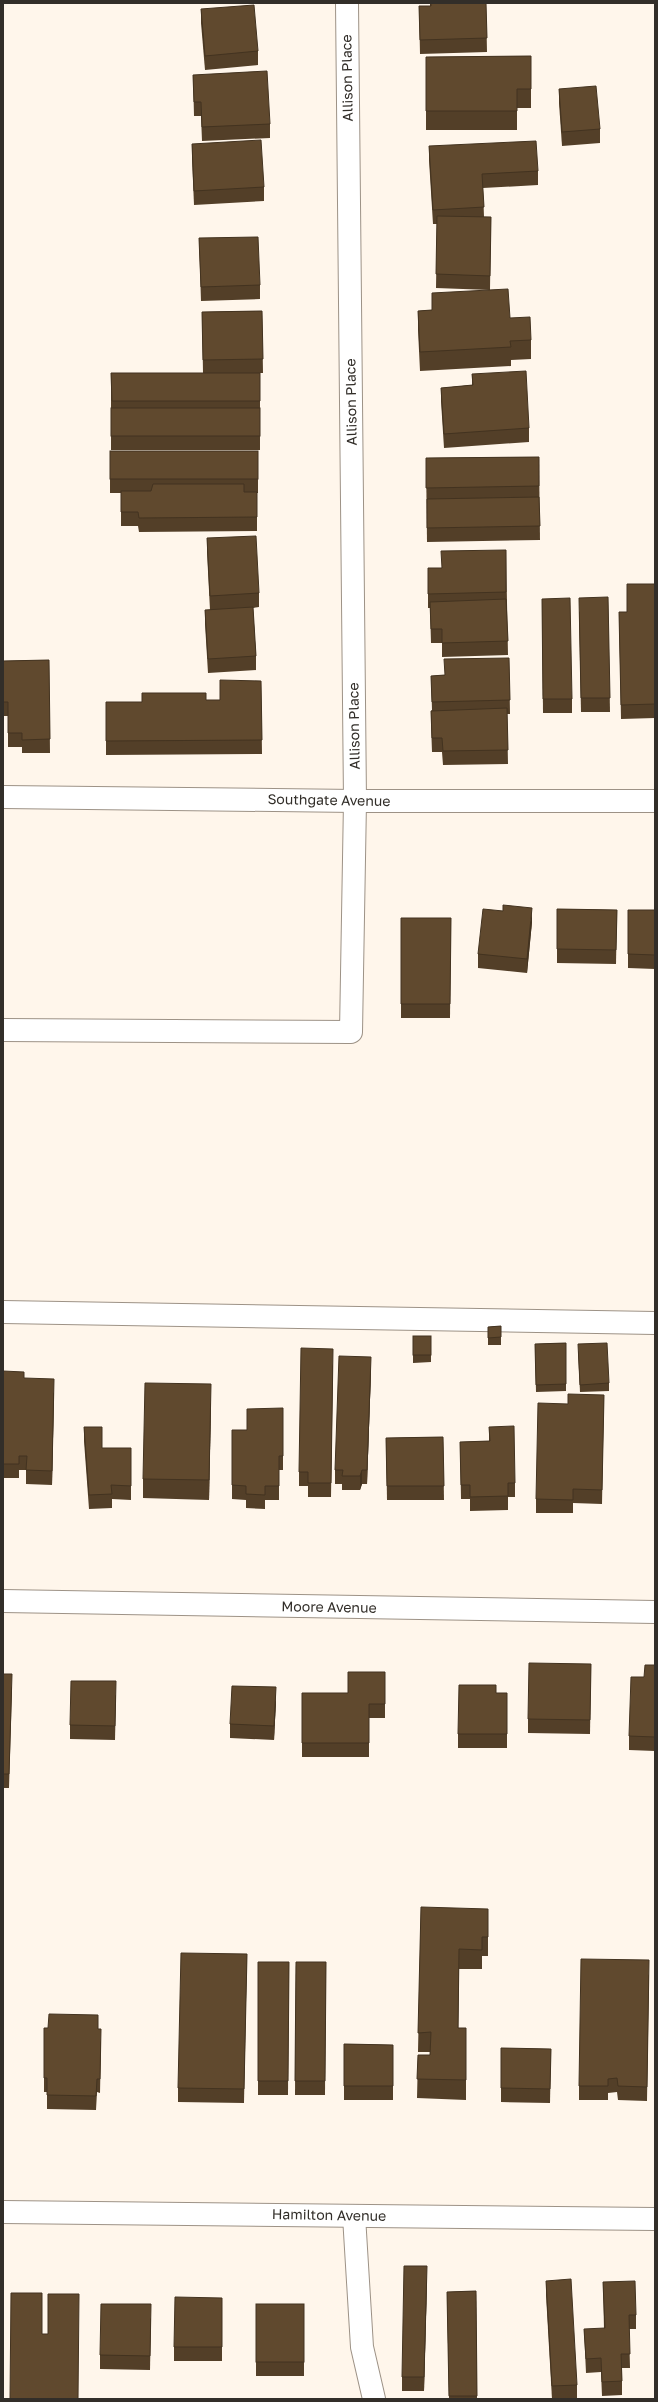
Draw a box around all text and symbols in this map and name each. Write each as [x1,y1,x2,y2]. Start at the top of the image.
street label: Allison Place [337,34,356,122]
street label: Allison Place [341,358,360,446]
street label: Allison Place [344,682,363,770]
street label: Southgate Avenue [267,790,391,809]
street label: Moore Avenue [281,1597,377,1616]
street label: Hamilton Avenue [272,2205,386,2224]

